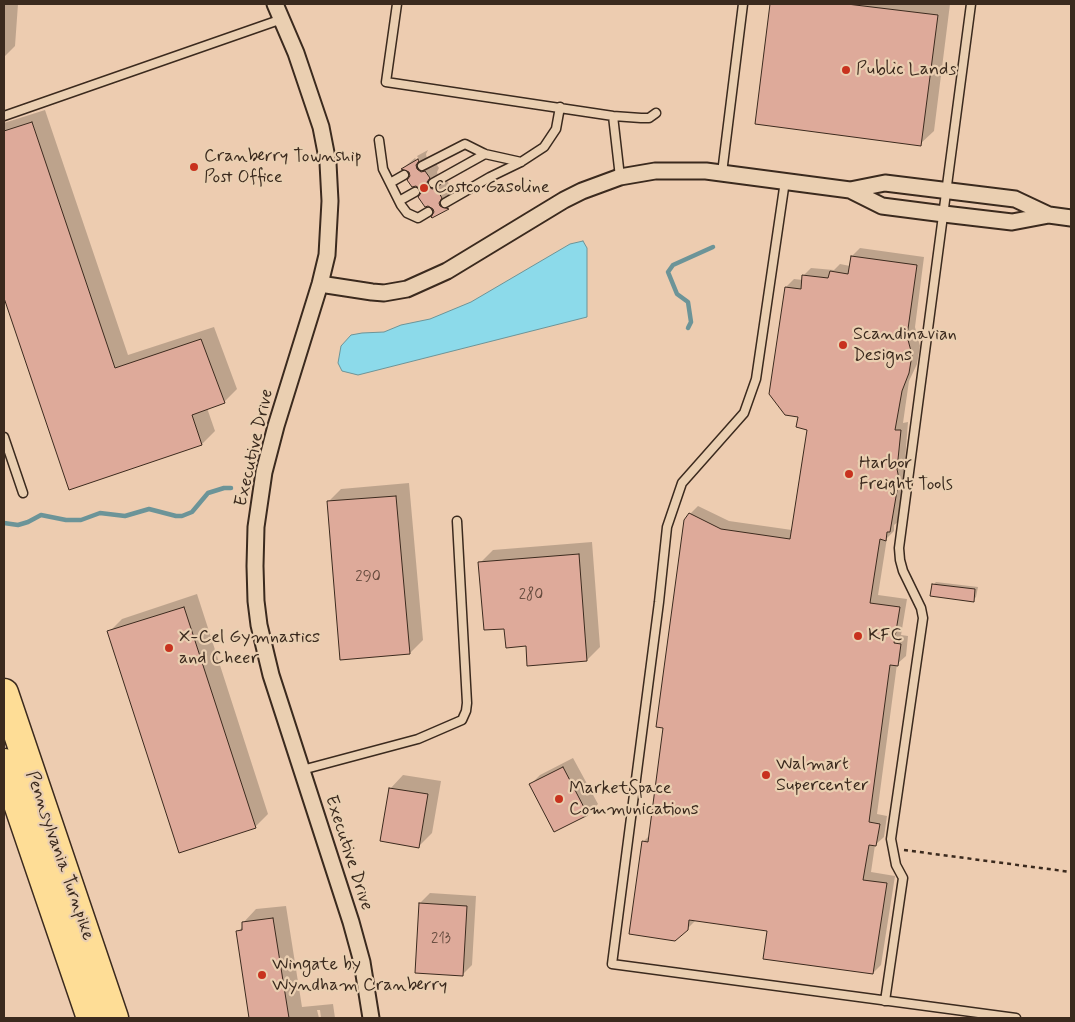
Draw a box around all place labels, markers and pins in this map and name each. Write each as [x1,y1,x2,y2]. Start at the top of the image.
place label: Public Lands [856,59,956,81]
marker: Public Lands [840,64,852,76]
place label: Cranberry Township Post Office [204,146,362,188]
marker: Cranberry Township Post Office [188,161,200,173]
place label: Costco Gasoline [434,177,550,199]
marker: Costco Gasoline [418,182,430,194]
place label: Scandinavian Designs [853,324,957,366]
marker: Scandinavian Designs [837,339,849,351]
place label: Harbor Freight Tools [859,453,953,496]
marker: Harbor Freight Tools [843,468,855,480]
place label: KFC [868,625,902,647]
place label: X-Cel Gymnastics and Cheer [179,627,320,670]
marker: KFC [852,630,864,642]
marker: X-Cel Gymnastics and Cheer [163,642,175,654]
place label: Walmart Supercenter [776,754,869,796]
marker: Walmart Supercenter [760,769,772,781]
place label: MarketSpace Communications [569,778,699,821]
marker: MarketSpace Communications [553,793,565,805]
place label: Wingate by Wyndham Cranberry [272,954,447,996]
marker: Wingate by Wyndham Cranberry [256,969,268,981]

